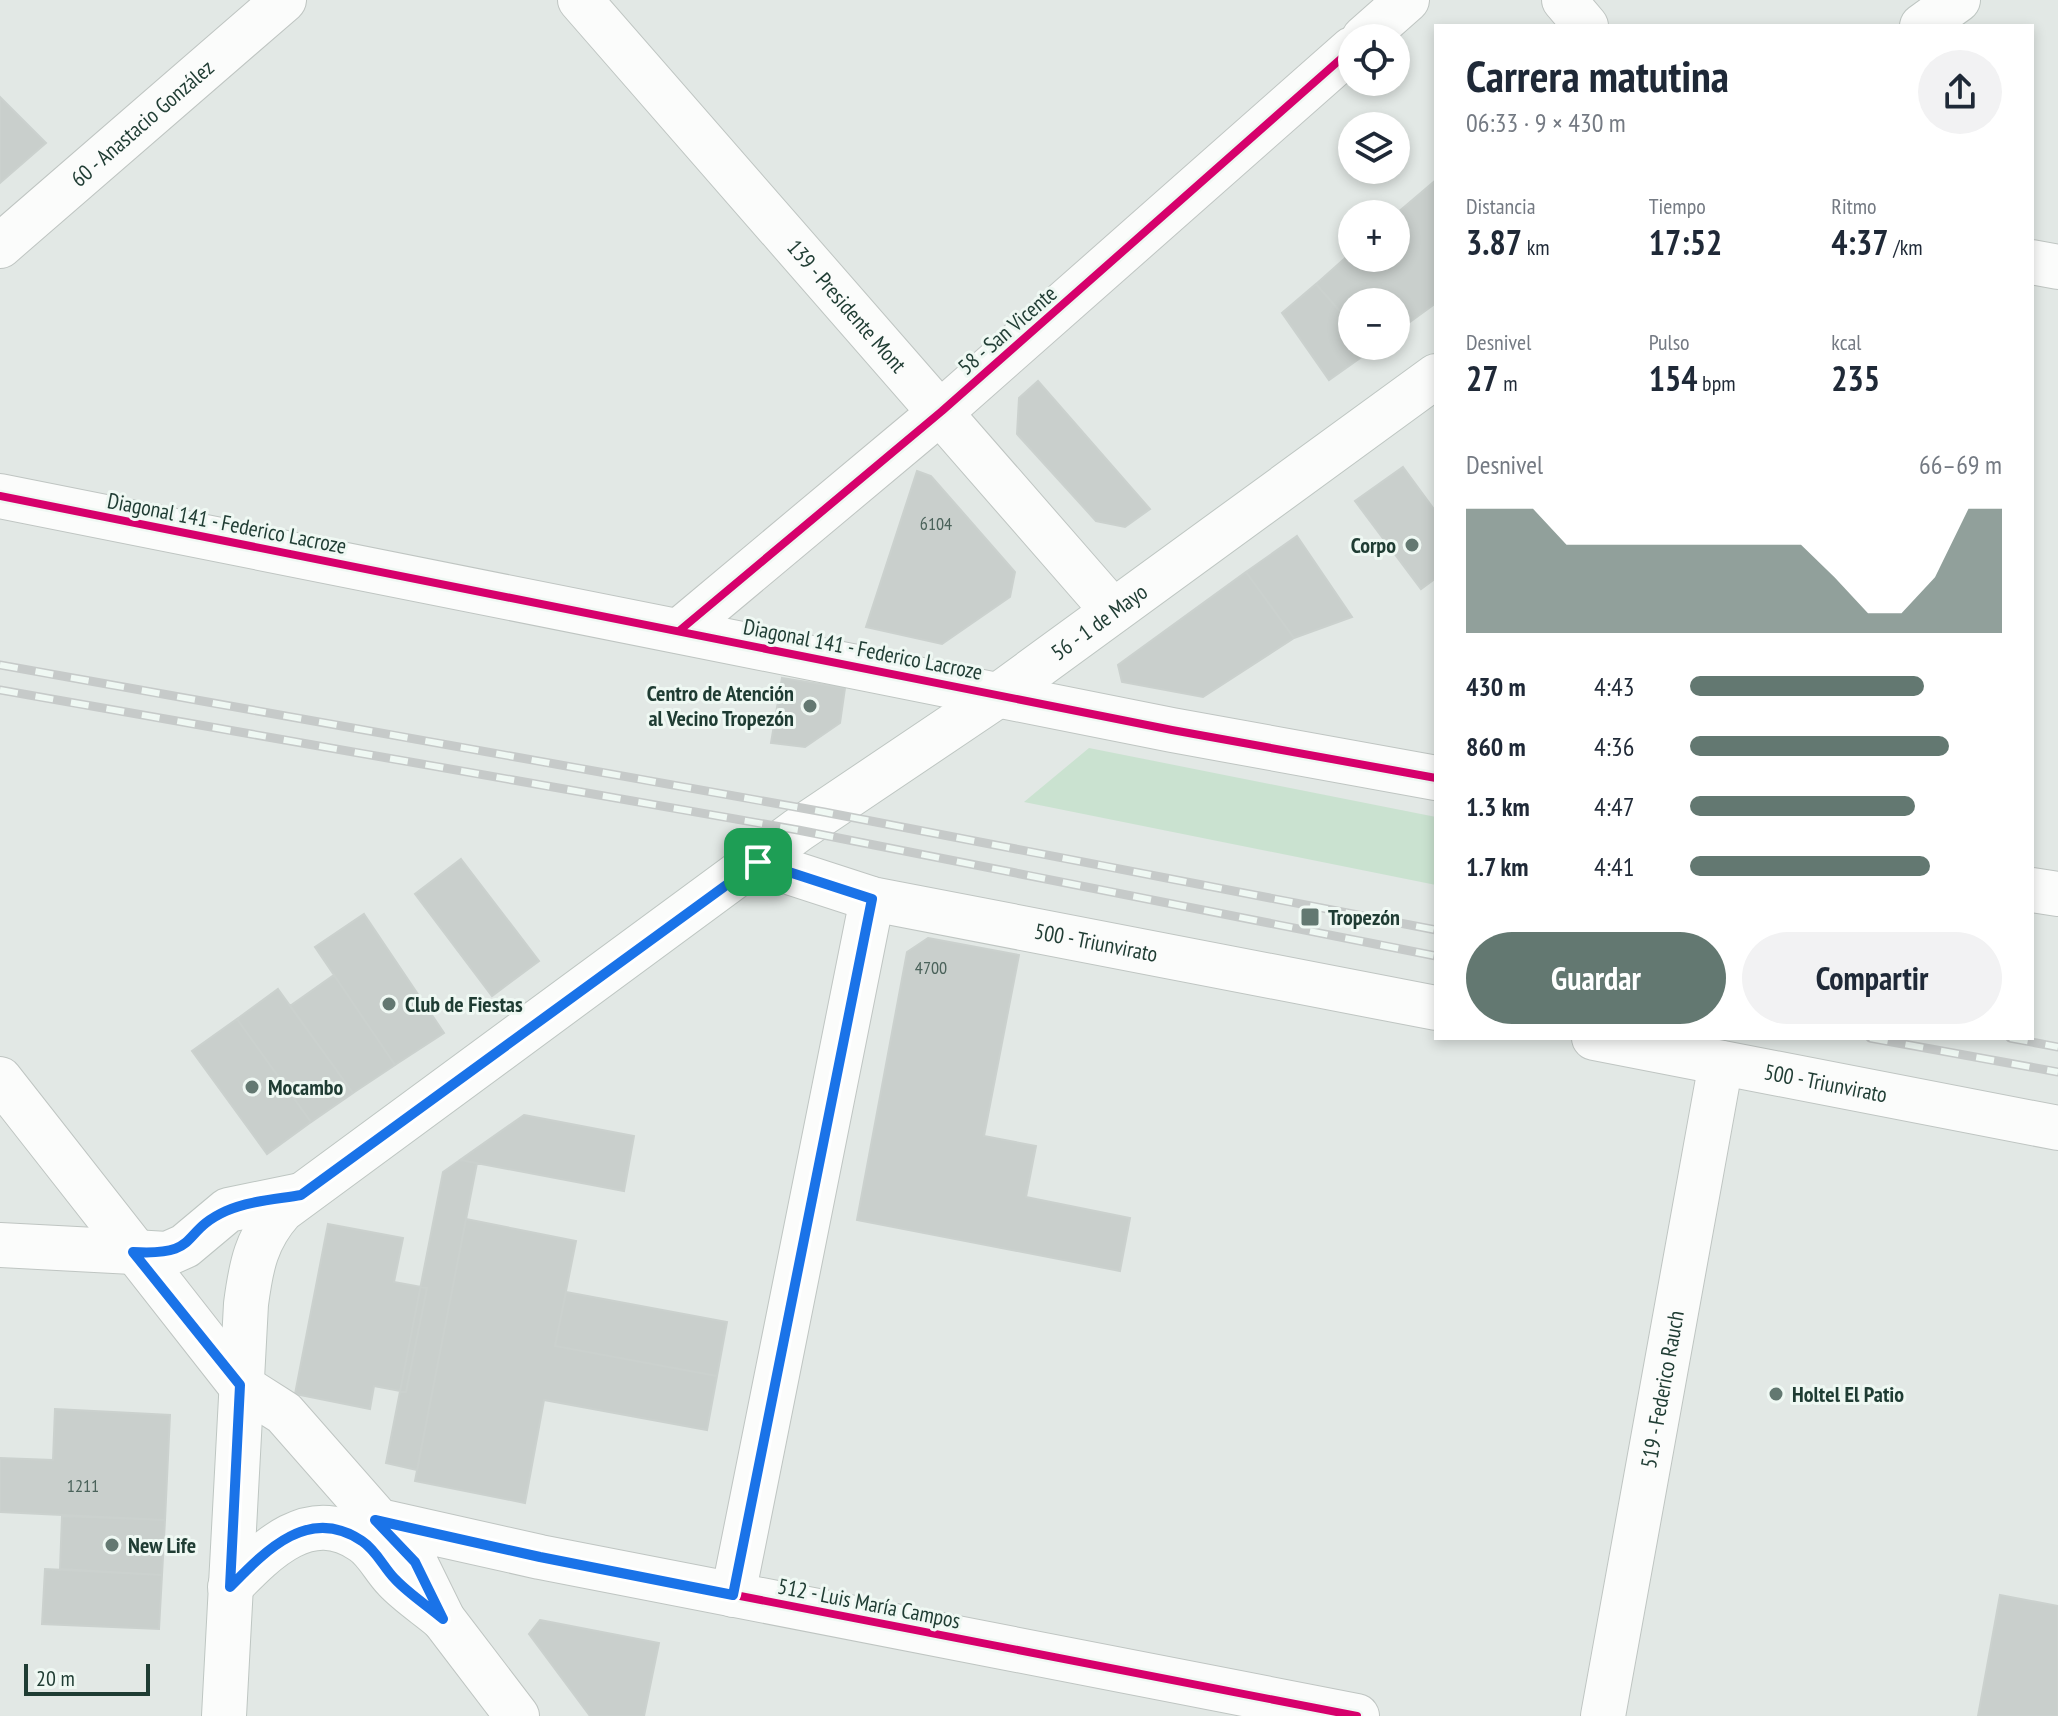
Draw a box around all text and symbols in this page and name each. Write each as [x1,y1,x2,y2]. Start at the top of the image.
map controls [1338,24,1410,360]
button: locate [1338,24,1410,96]
text: Carrera matutina [1466,47,1729,104]
button: share [1918,50,2002,134]
street label: 60 - Anastacio González [65,53,219,192]
text: 06:33 · 9 × 430 m [1466,106,1626,139]
button: layers [1338,112,1410,184]
text: Distancia [1466,192,1536,220]
text: Tiempo [1649,192,1706,220]
text: Ritmo [1831,192,1877,220]
button: + [1338,200,1410,272]
text: 3.87 [1466,220,1522,264]
text: 17:52 [1649,220,1722,264]
text: 4:37 [1831,220,1889,264]
text: km [1522,233,1550,261]
text: /km [1889,233,1923,261]
street label: 139 - Presidente Mont [781,234,913,378]
street label: 58 - San Vicente [952,279,1062,381]
button: − [1338,288,1410,360]
text: Desnivel [1466,328,1531,356]
text: Pulso [1649,328,1690,356]
text: kcal [1831,328,1861,356]
text: 27 [1466,356,1499,400]
text: 154 [1649,356,1697,400]
text: 235 [1831,356,1880,400]
text: m [1499,369,1518,397]
text: bpm [1697,369,1736,397]
text: Desnivel [1466,448,1543,481]
text: 66–69 m [1919,448,2002,481]
street label: Diagonal 141 - Federico Lacroze [105,486,349,560]
house number: 6104 [920,512,952,535]
place label: Corpo [1351,531,1396,559]
marker: Corpo [1403,536,1421,554]
street label: 56 - 1 de Mayo [1045,577,1153,666]
street label: Diagonal 141 - Federico Lacroze [741,612,985,686]
text: 430 m [1466,670,1526,703]
text: 4:43 [1594,670,1634,703]
place label: Centro de Atención al Vecino Tropezón [647,679,794,732]
marker: Centro de Atención al Vecino Tropezón [801,697,819,715]
text: 860 m [1466,730,1526,763]
text: 4:36 [1594,730,1634,763]
text: 1.3 km [1466,790,1530,823]
text: 4:47 [1594,790,1634,823]
pin [724,828,792,896]
icon: arrive [736,840,780,884]
text: 1.7 km [1466,850,1529,883]
text: 4:41 [1594,850,1634,883]
place label: Tropezón [1328,903,1400,931]
marker: Tropezón [1299,906,1321,928]
street label: 500 - Triunvirato [1032,917,1160,968]
button: Guardar [1466,932,1726,1024]
button: Compartir [1742,932,2002,1024]
house number: 4700 [915,956,947,979]
place label: Club de Fiestas [405,990,523,1018]
marker: Club de Fiestas [380,995,398,1013]
street label: 500 - Triunvirato [1762,1057,1890,1109]
place label: Mocambo [268,1073,344,1101]
marker: Mocambo [243,1078,261,1096]
street label: 519 - Federico Rauch [1634,1308,1690,1470]
place label: Holtel El Patio [1792,1380,1904,1408]
marker: Holtel El Patio [1767,1385,1785,1403]
house number: 1211 [67,1474,99,1497]
place label: New Life [128,1531,196,1559]
marker: New Life [103,1536,121,1554]
street label: 512 - Luis María Campos [775,1572,963,1634]
scale bar [24,1660,150,1696]
text: 20 m [36,1664,75,1692]

